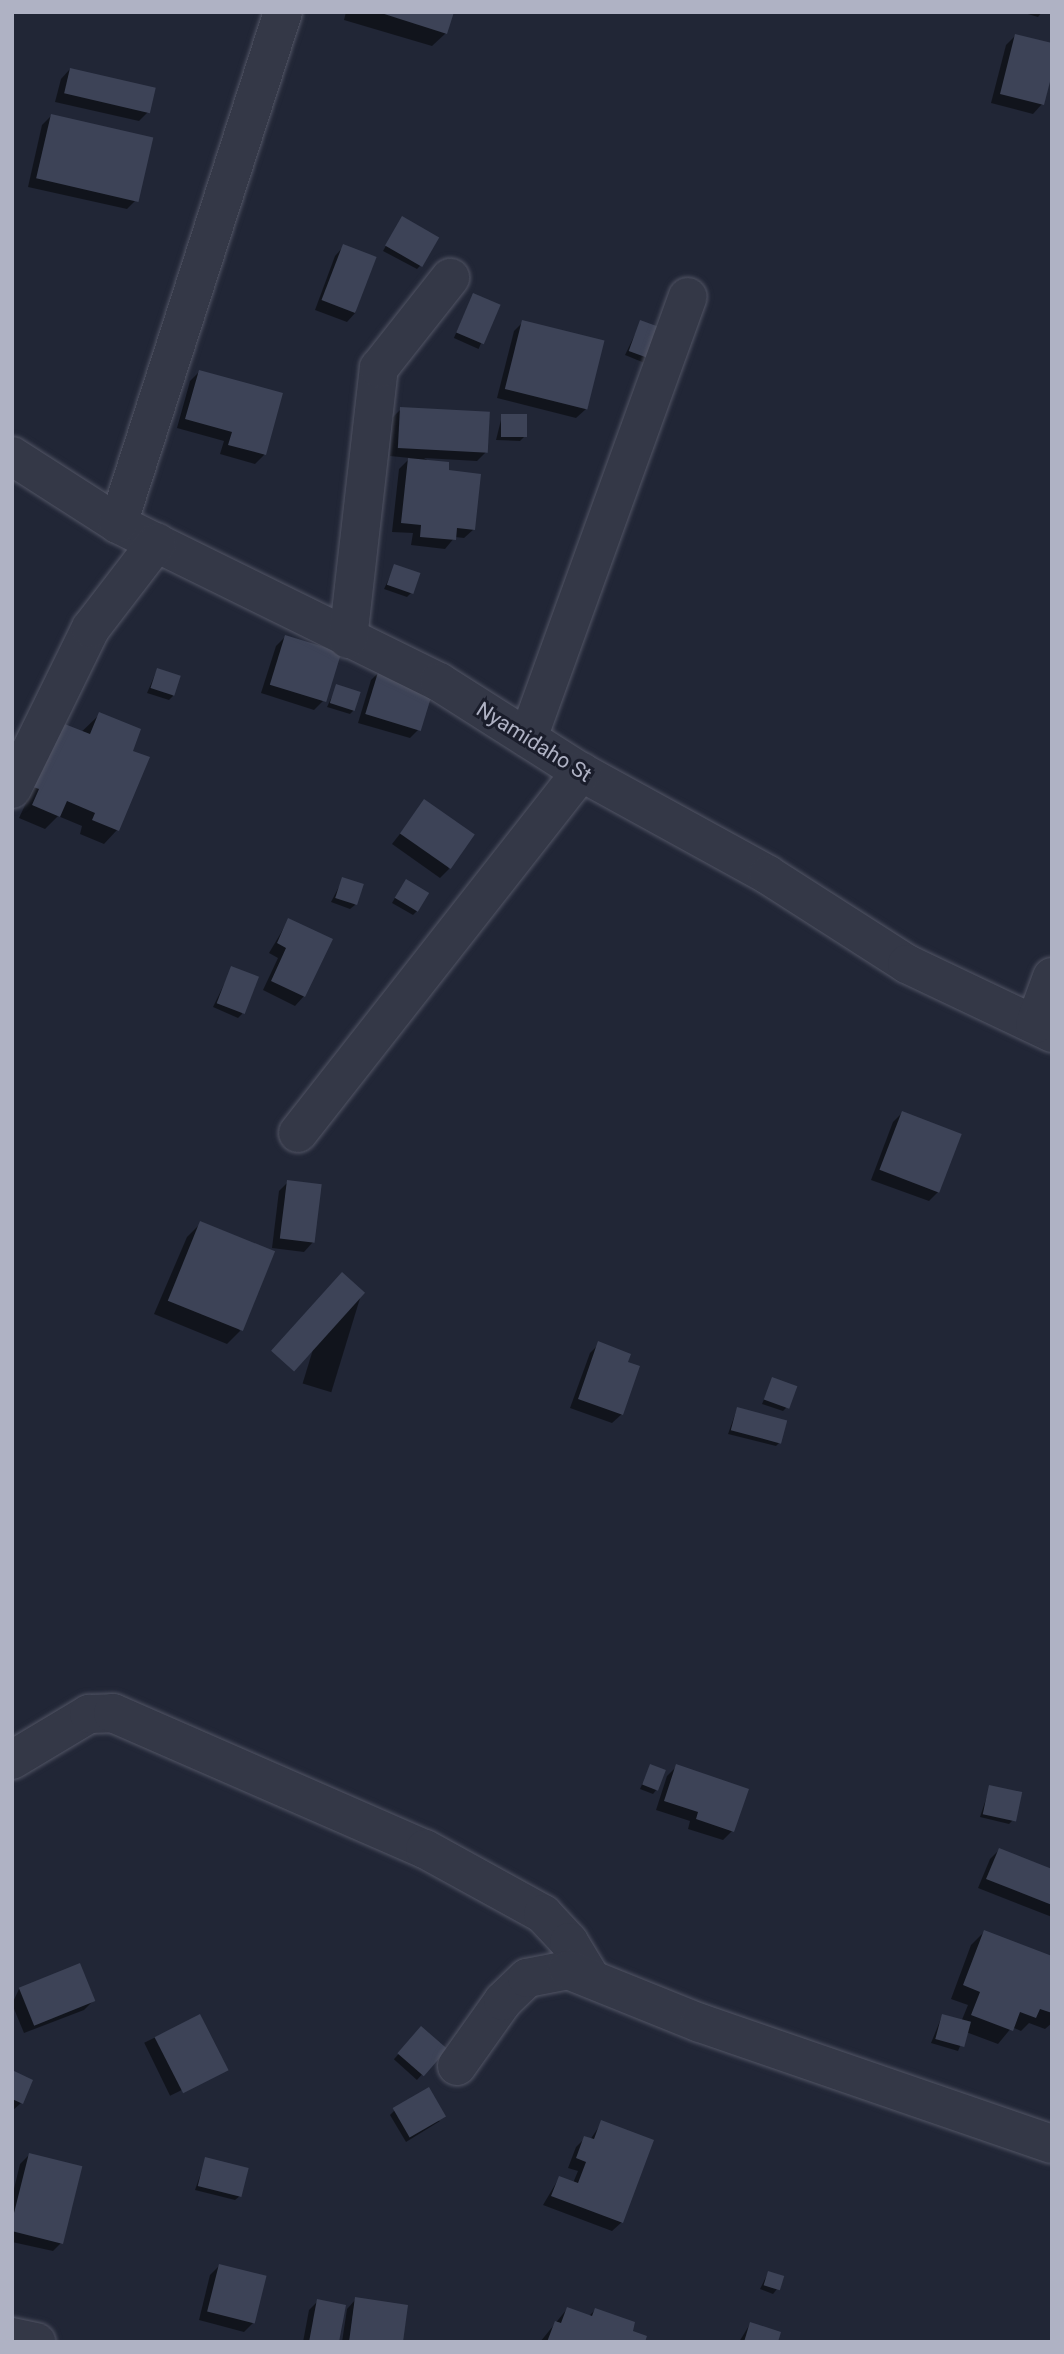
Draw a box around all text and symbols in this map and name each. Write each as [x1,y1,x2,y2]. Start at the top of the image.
street label: Nyamidaho St [472,697,596,787]

